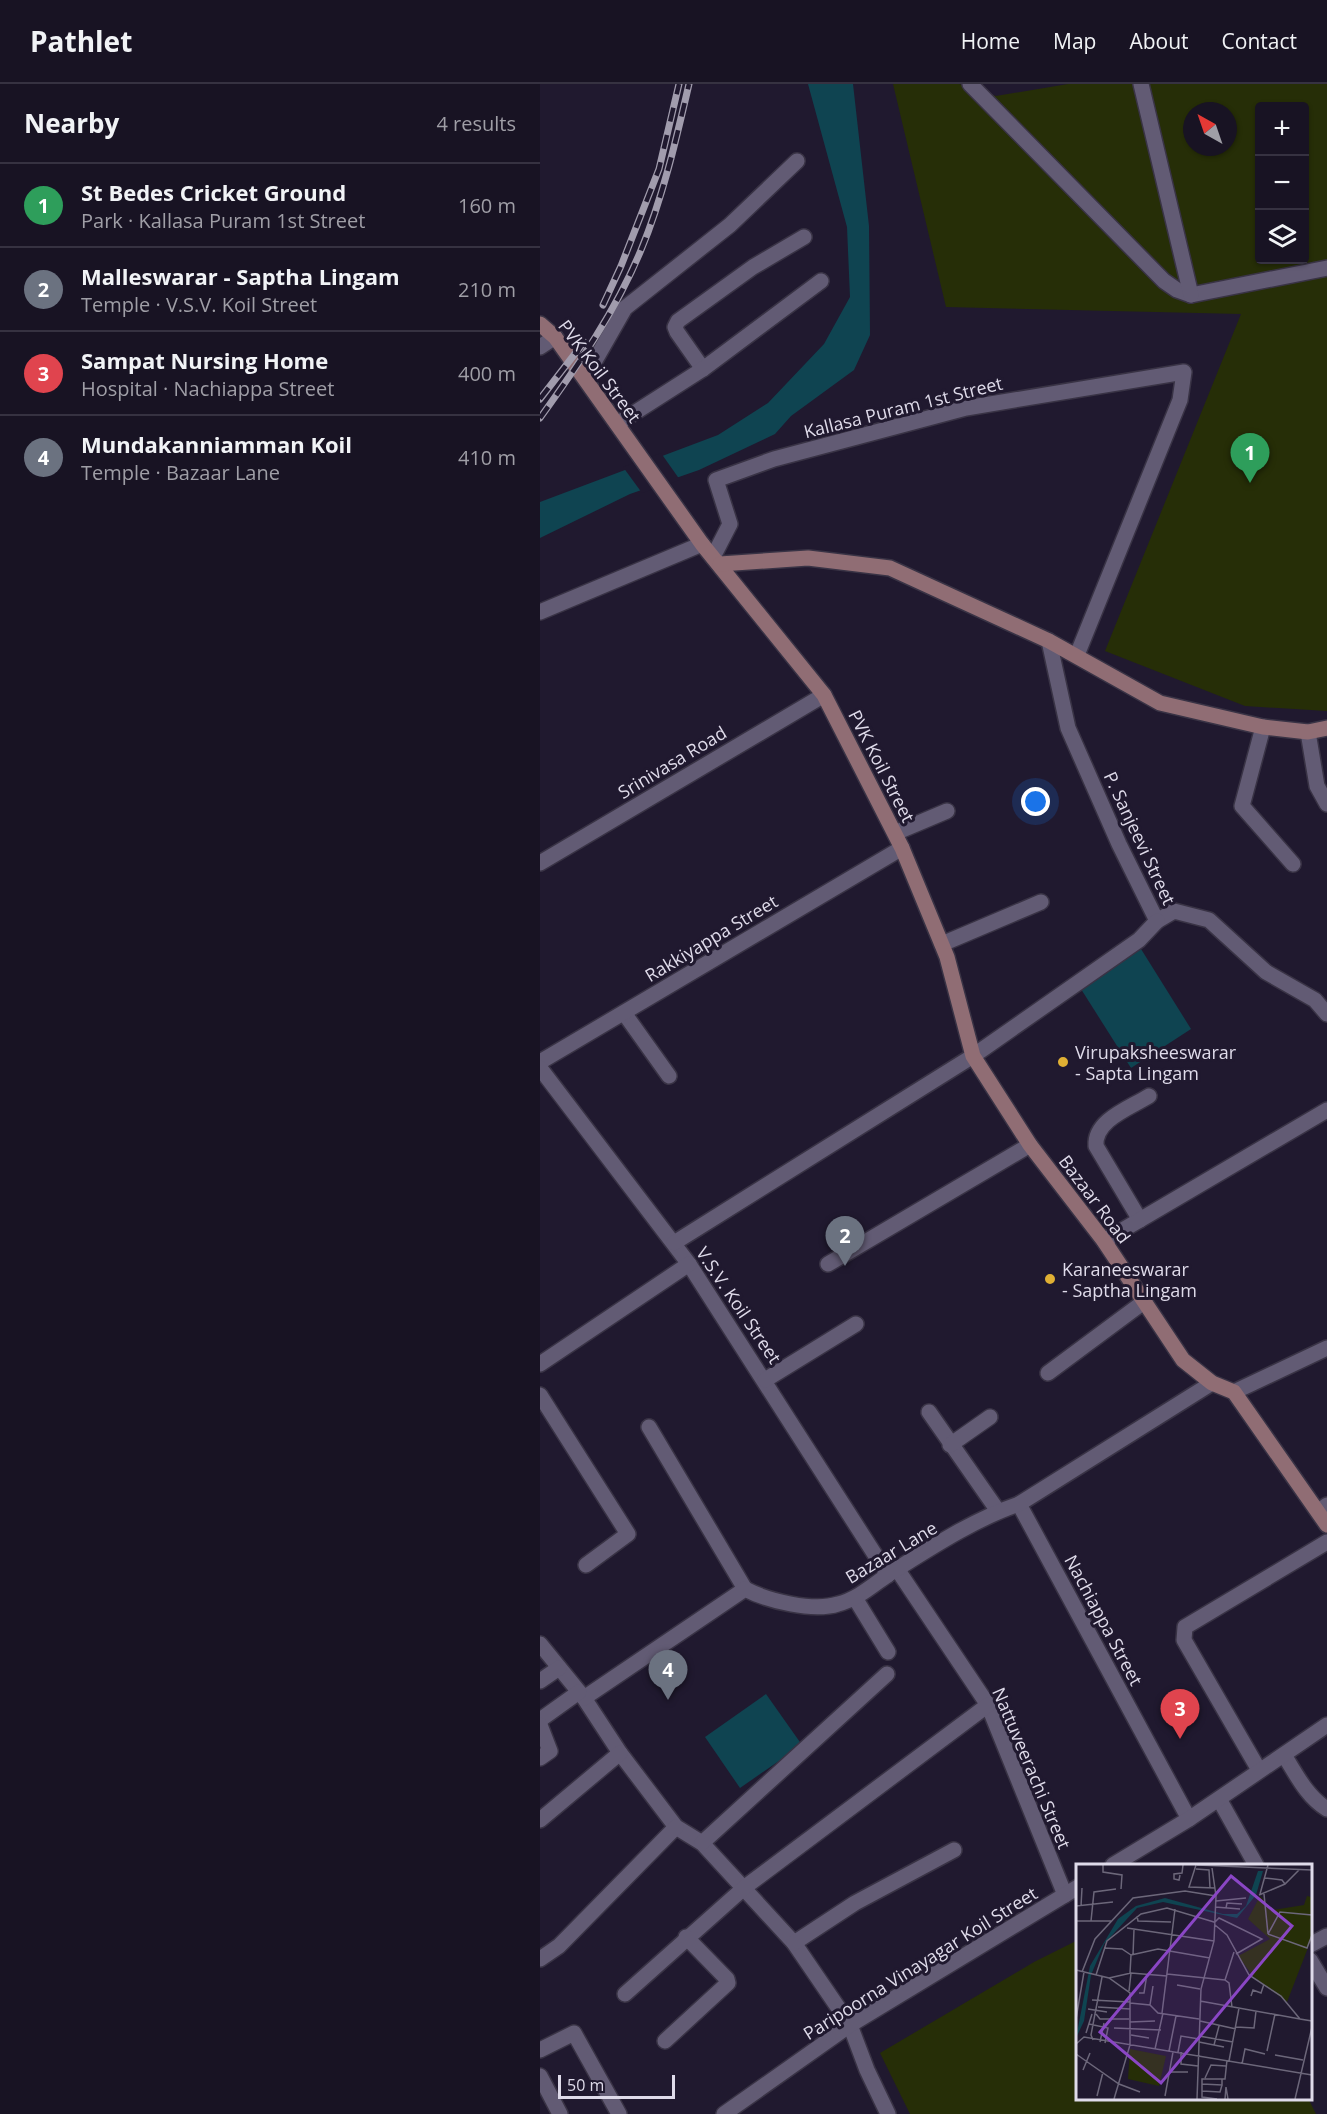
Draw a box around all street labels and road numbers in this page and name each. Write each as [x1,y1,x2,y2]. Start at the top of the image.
street label: PVK Koil Street [553,315,647,427]
street label: Kallasa Puram 1st Street [801,371,1005,443]
street label: PVK Koil Street [843,706,921,826]
street label: Srinivasa Road [613,720,731,804]
street label: P. Sanjeevi Street [1099,767,1181,909]
street label: Rakkiyappa Street [640,889,782,987]
street label: Bazaar Road [1054,1150,1136,1248]
street label: V.S.V. Koil Street [691,1242,787,1368]
street label: Bazaar Lane [841,1515,941,1589]
street label: Nachiappa Street [1059,1550,1149,1690]
street label: Nattuveerachi Street [987,1684,1077,1852]
street label: Paripoorna Vinayagar Koil Street [799,1881,1041,2045]

